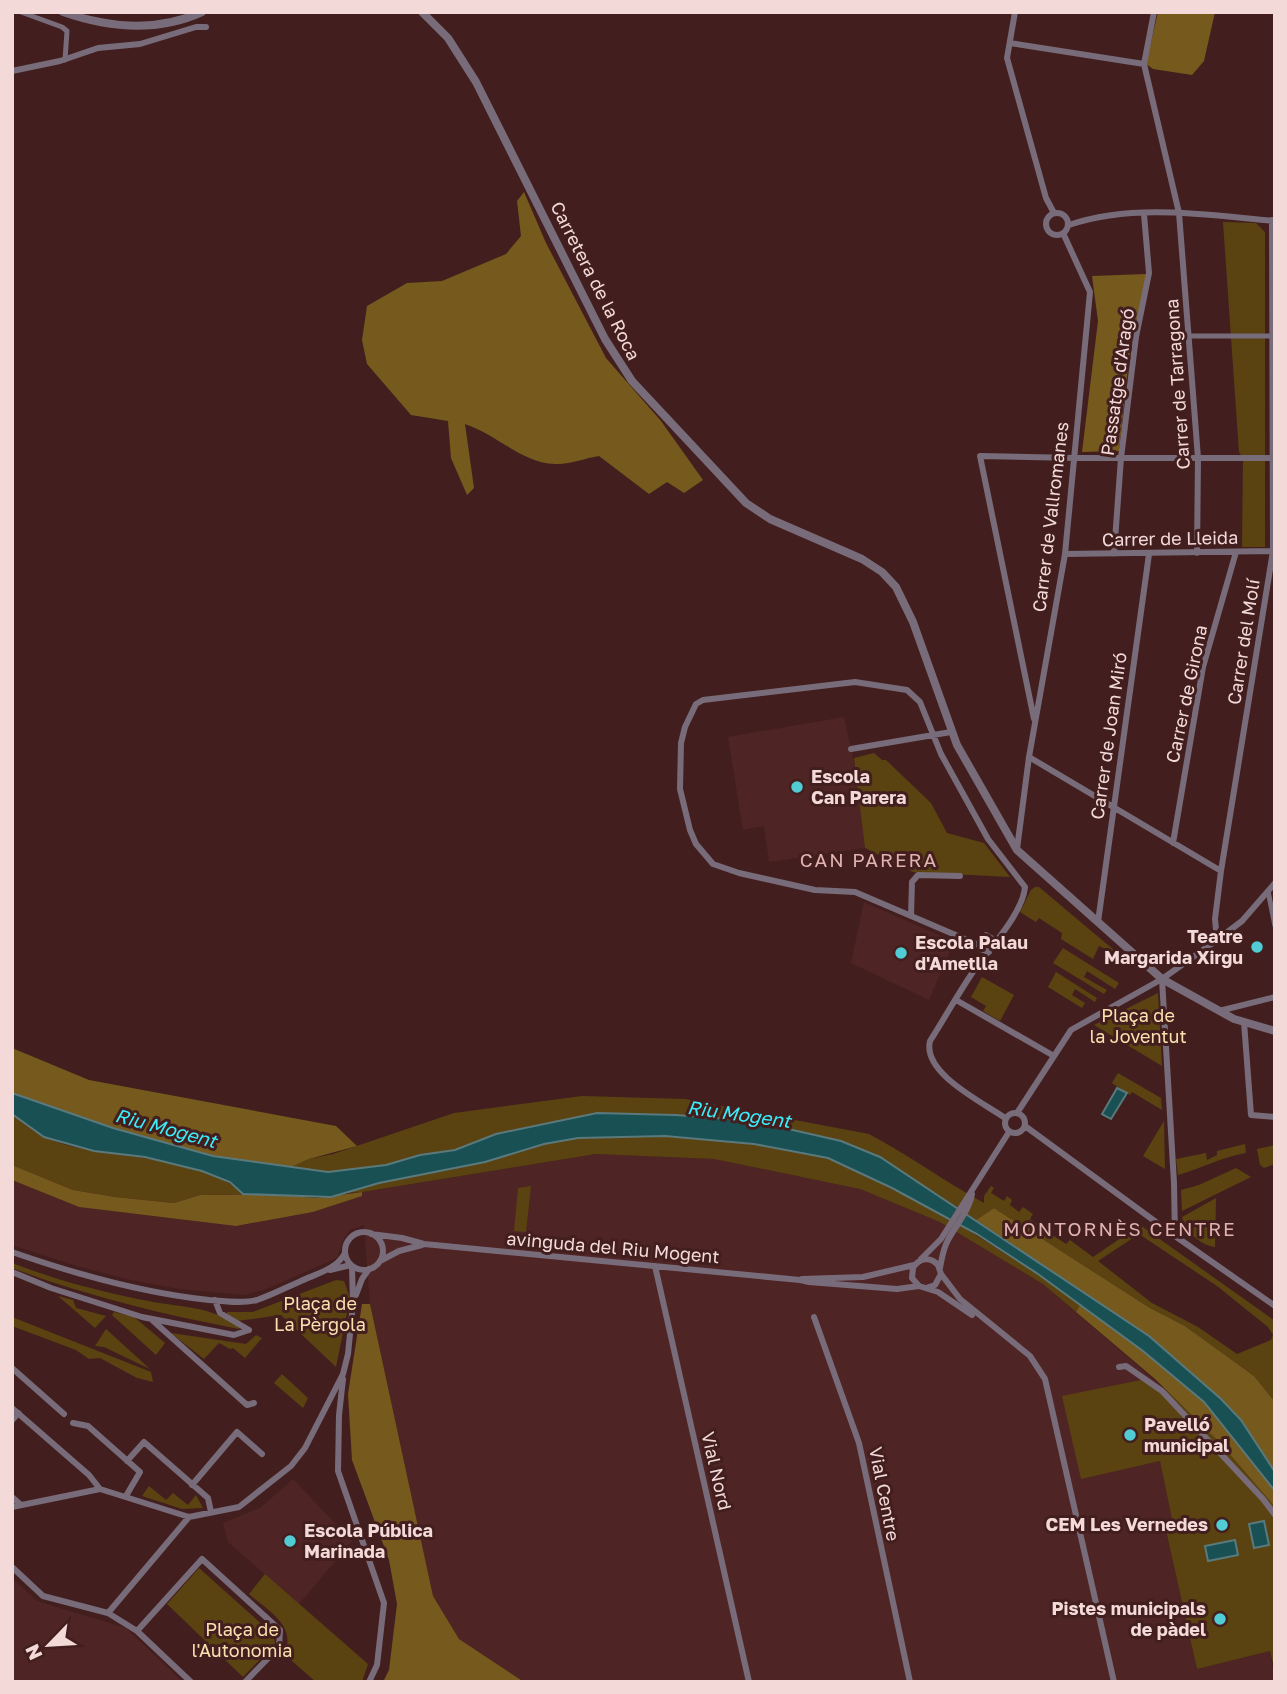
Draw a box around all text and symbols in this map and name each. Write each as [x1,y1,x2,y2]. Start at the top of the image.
street label: Carretera de la Roca [546,198,645,364]
street label: Carrer de Tarragona [1160,298,1194,470]
street label: Passatge d'Aragó [1096,307,1138,457]
street label: Carrer de Vallromanes [1027,420,1073,613]
street label: Carrer de Lleida [1102,526,1238,550]
street label: Carrer del Molí [1222,576,1264,706]
street label: Carrer de Girona [1161,623,1211,765]
street label: Carrer de Joan Miró [1085,651,1131,821]
place label: Escola Can Parera [811,765,906,808]
marker: Escola Can Parera [789,779,805,795]
district label: CAN PARERA [800,848,938,871]
place label: Teatre Margarida Xirgu [1104,925,1243,968]
place label: Escola Palau d'Ametlla [915,931,1028,974]
marker: Teatre Margarida Xirgu [1249,939,1265,955]
marker: Escola Palau d'Ametlla [893,945,909,961]
park label: Plaça de la Joventut [1089,1004,1187,1047]
water label: Riu Mogent [686,1095,794,1132]
water label: Riu Mogent [113,1103,222,1153]
district label: MONTORNÈS CENTRE [1003,1217,1237,1240]
street label: avinguda del Riu Mogent [506,1227,720,1267]
park label: Plaça de La Pèrgola [274,1292,366,1335]
place label: Pavelló municipal [1144,1413,1229,1456]
marker: Pavelló municipal [1122,1427,1138,1443]
street label: Vial Nord [697,1429,737,1512]
street label: Vial Centre [865,1445,905,1543]
place label: CEM Les Vernedes [1045,1513,1208,1535]
marker: CEM Les Vernedes [1214,1517,1230,1533]
place label: Escola Pública Marinada [304,1519,433,1562]
marker: Escola Pública Marinada [282,1533,298,1549]
place label: Pistes municipals de pàdel [1051,1597,1206,1640]
north arrow [14,1610,84,1680]
marker: Pistes municipals de pàdel [1212,1611,1228,1627]
park label: Plaça de l'Autonomia [192,1618,292,1661]
text: N [20,1641,47,1664]

